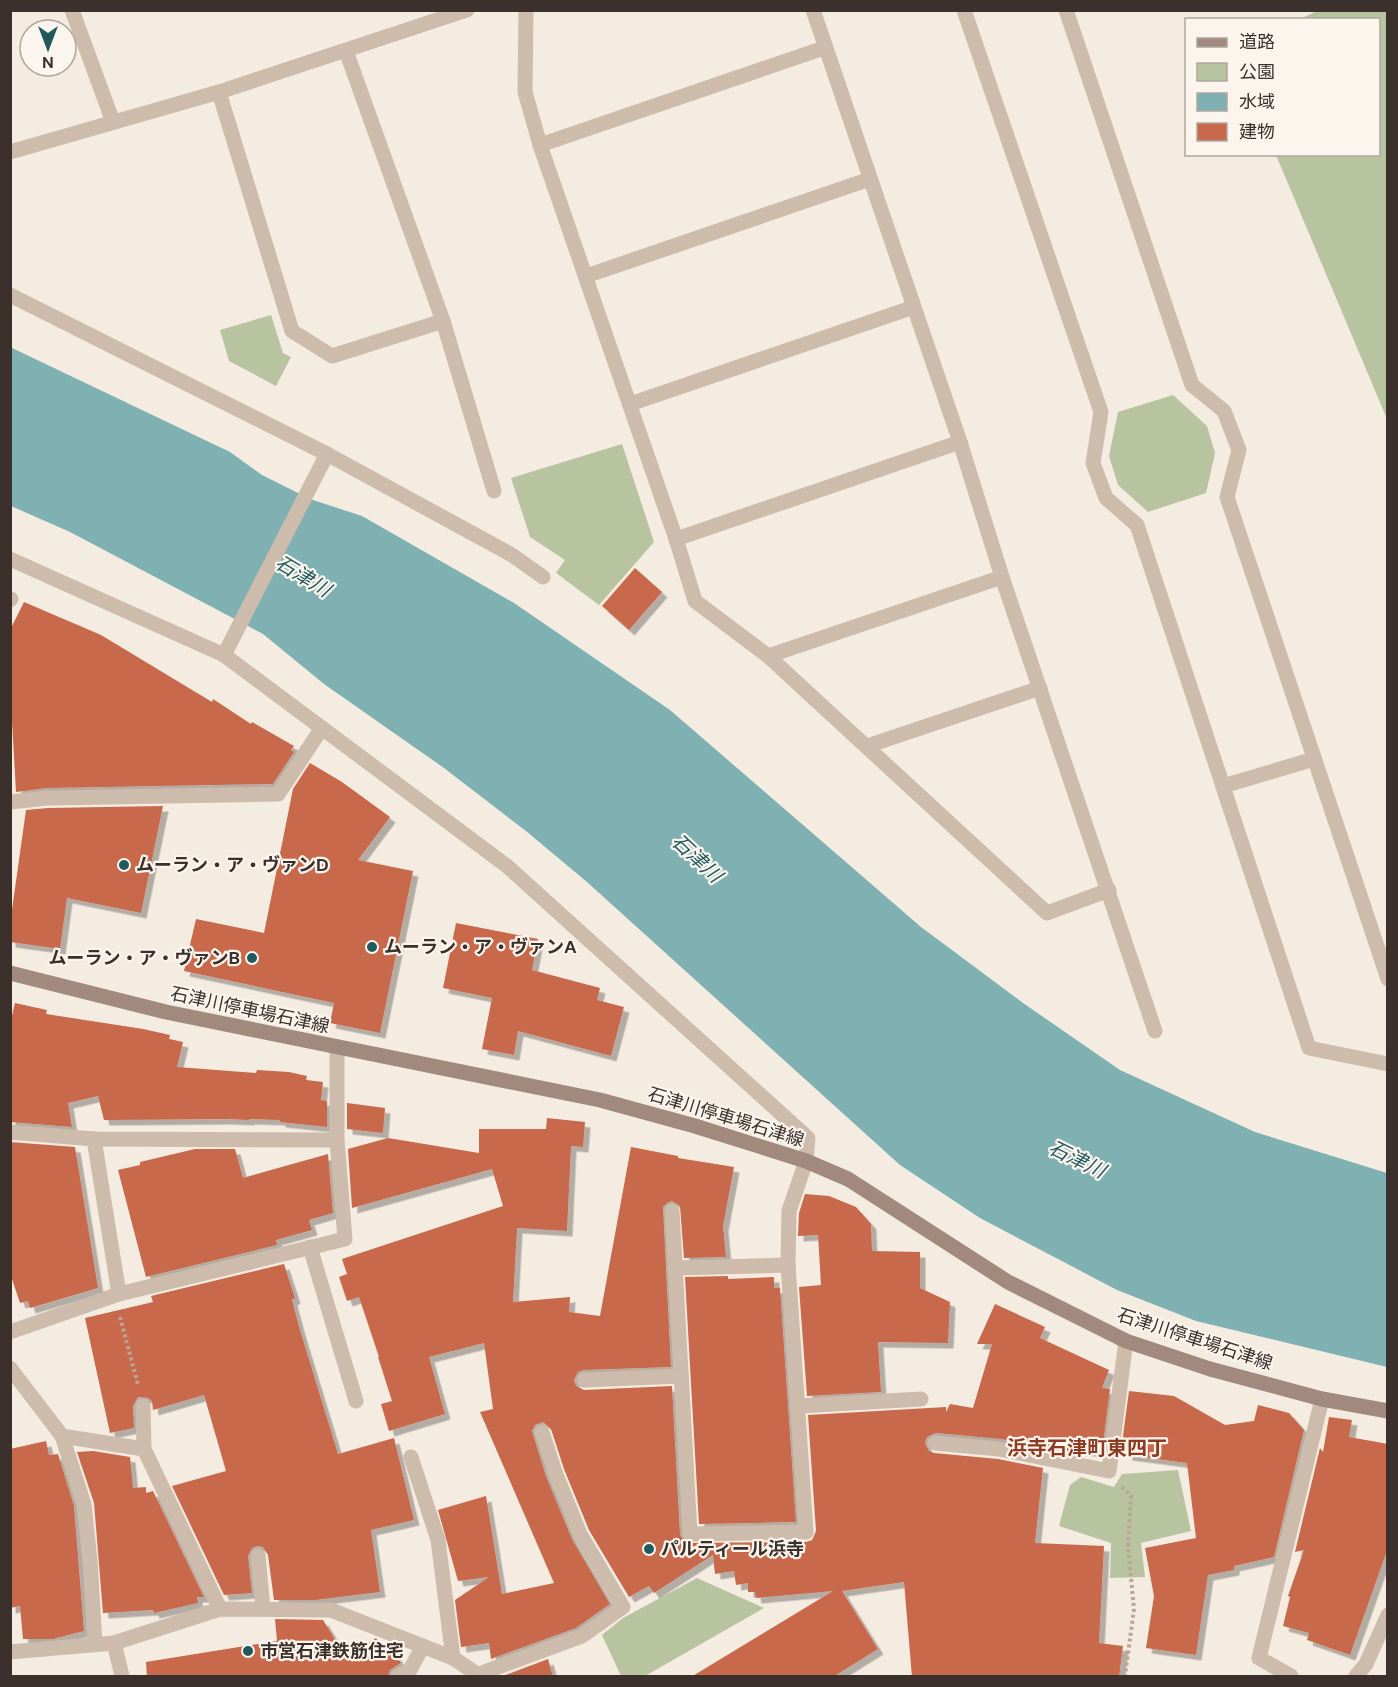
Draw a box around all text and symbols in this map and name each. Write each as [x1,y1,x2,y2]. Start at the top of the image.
north arrow [18,18,78,78]
legend [1185,18,1380,156]
text: 道路 [1239,30,1275,54]
text: N [42,52,54,73]
text: 公園 [1239,60,1275,84]
text: 水域 [1239,90,1275,114]
text: 建物 [1239,120,1275,144]
water label: 石津川 [271,549,337,604]
water label: 石津川 [666,828,729,889]
place label: ムーラン・ア・ヴァンD [136,853,329,877]
marker: ムーラン・ア・ヴァンD [117,858,131,872]
place label: ムーラン・ア・ヴァンA [384,935,577,959]
marker: ムーラン・ア・ヴァンA [365,940,379,954]
place label: ムーラン・ア・ヴァンB [49,946,240,970]
marker: ムーラン・ア・ヴァンB [245,951,259,965]
street label: 石津川停車場石津線 [168,981,332,1039]
street label: 石津川停車場石津線 [645,1082,807,1152]
water label: 石津川 [1044,1134,1111,1185]
street label: 石津川停車場石津線 [1114,1303,1276,1375]
district label: 浜寺石津町東四丁 [1007,1435,1167,1461]
place label: パルティール浜寺 [661,1537,804,1561]
marker: パルティール浜寺 [642,1542,656,1556]
place label: 市営石津鉄筋住宅 [260,1639,404,1663]
marker: 市営石津鉄筋住宅 [241,1644,255,1658]

